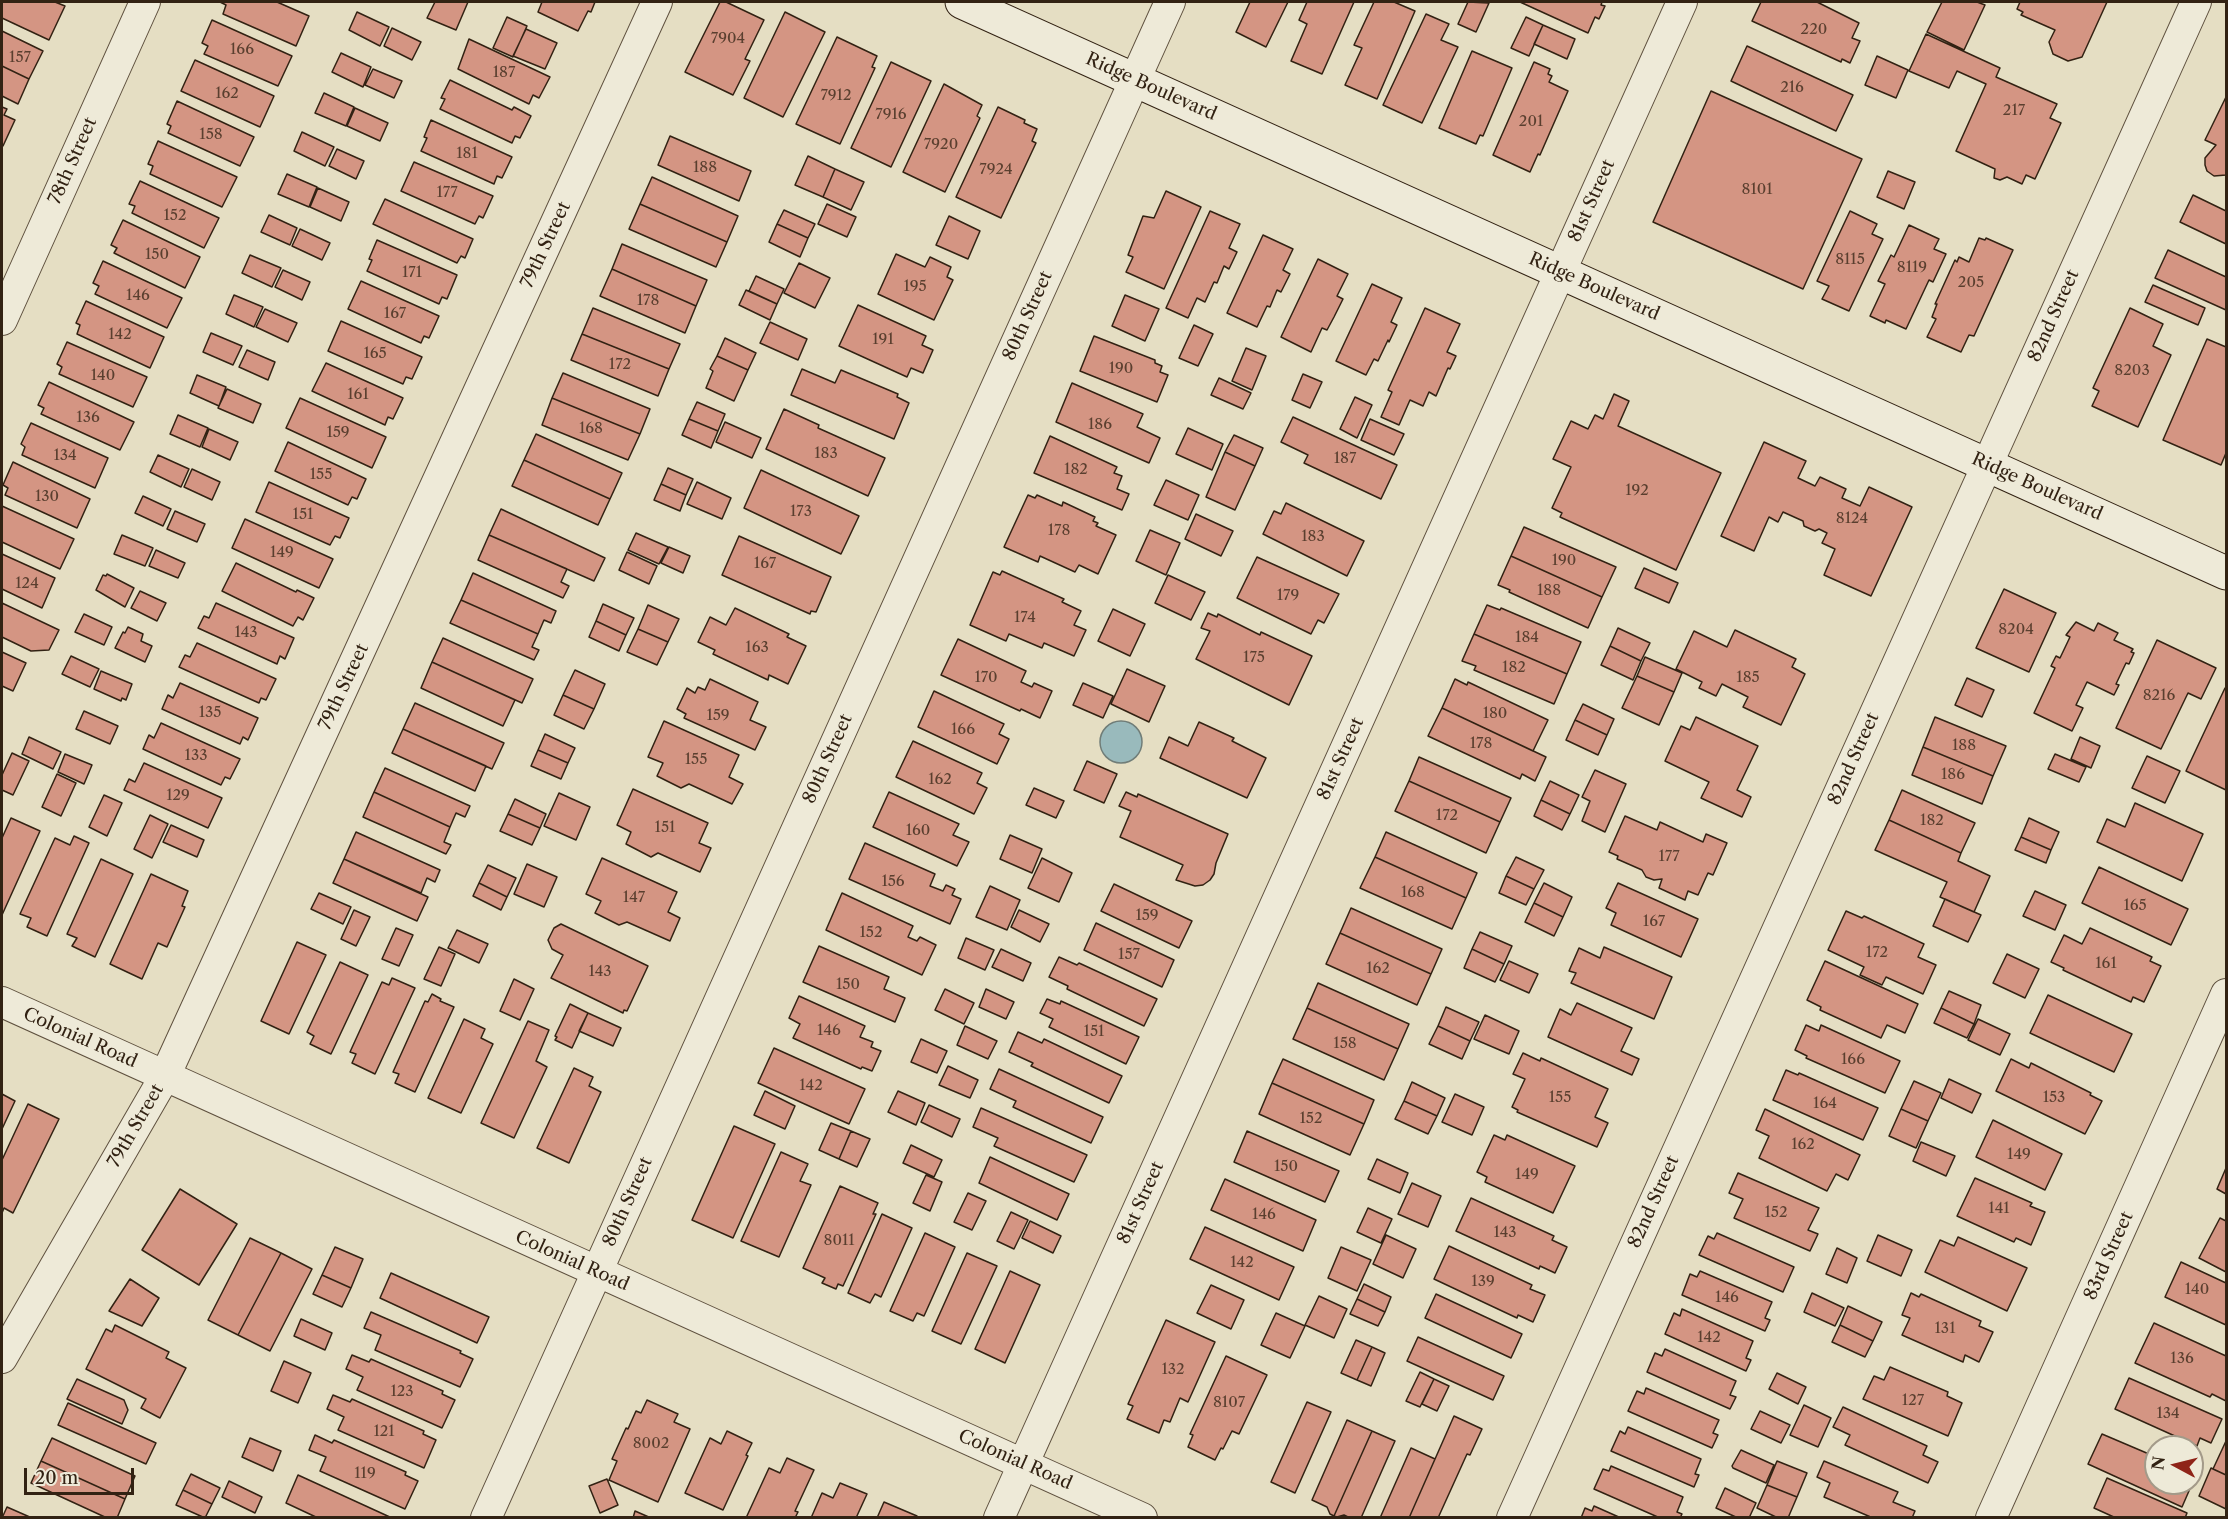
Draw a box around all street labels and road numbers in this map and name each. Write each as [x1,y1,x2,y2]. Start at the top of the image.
street label: Ridge Boulevard [1082,49,1220,125]
street label: 78th Street [44,114,102,208]
street label: 81st Street [1564,156,1620,246]
street label: 79th Street [517,198,575,292]
street label: Ridge Boulevard [1525,249,1663,325]
street label: 82nd Street [2024,266,2084,366]
street label: 80th Street [999,268,1057,364]
street label: Ridge Boulevard [1968,449,2106,525]
street label: 79th Street [315,640,373,734]
street label: 82nd Street [1824,709,1884,809]
street label: 80th Street [799,711,857,807]
street label: 81st Street [1313,714,1369,804]
street label: Colonial Road [20,1003,140,1073]
street label: 79th Street [103,1080,169,1172]
street label: 82nd Street [1624,1152,1684,1252]
street label: 80th Street [599,1154,657,1250]
street label: 81st Street [1113,1158,1169,1248]
street label: 83rd Street [2080,1208,2138,1304]
street label: Colonial Road [512,1226,632,1296]
street label: Colonial Road [955,1425,1075,1495]

